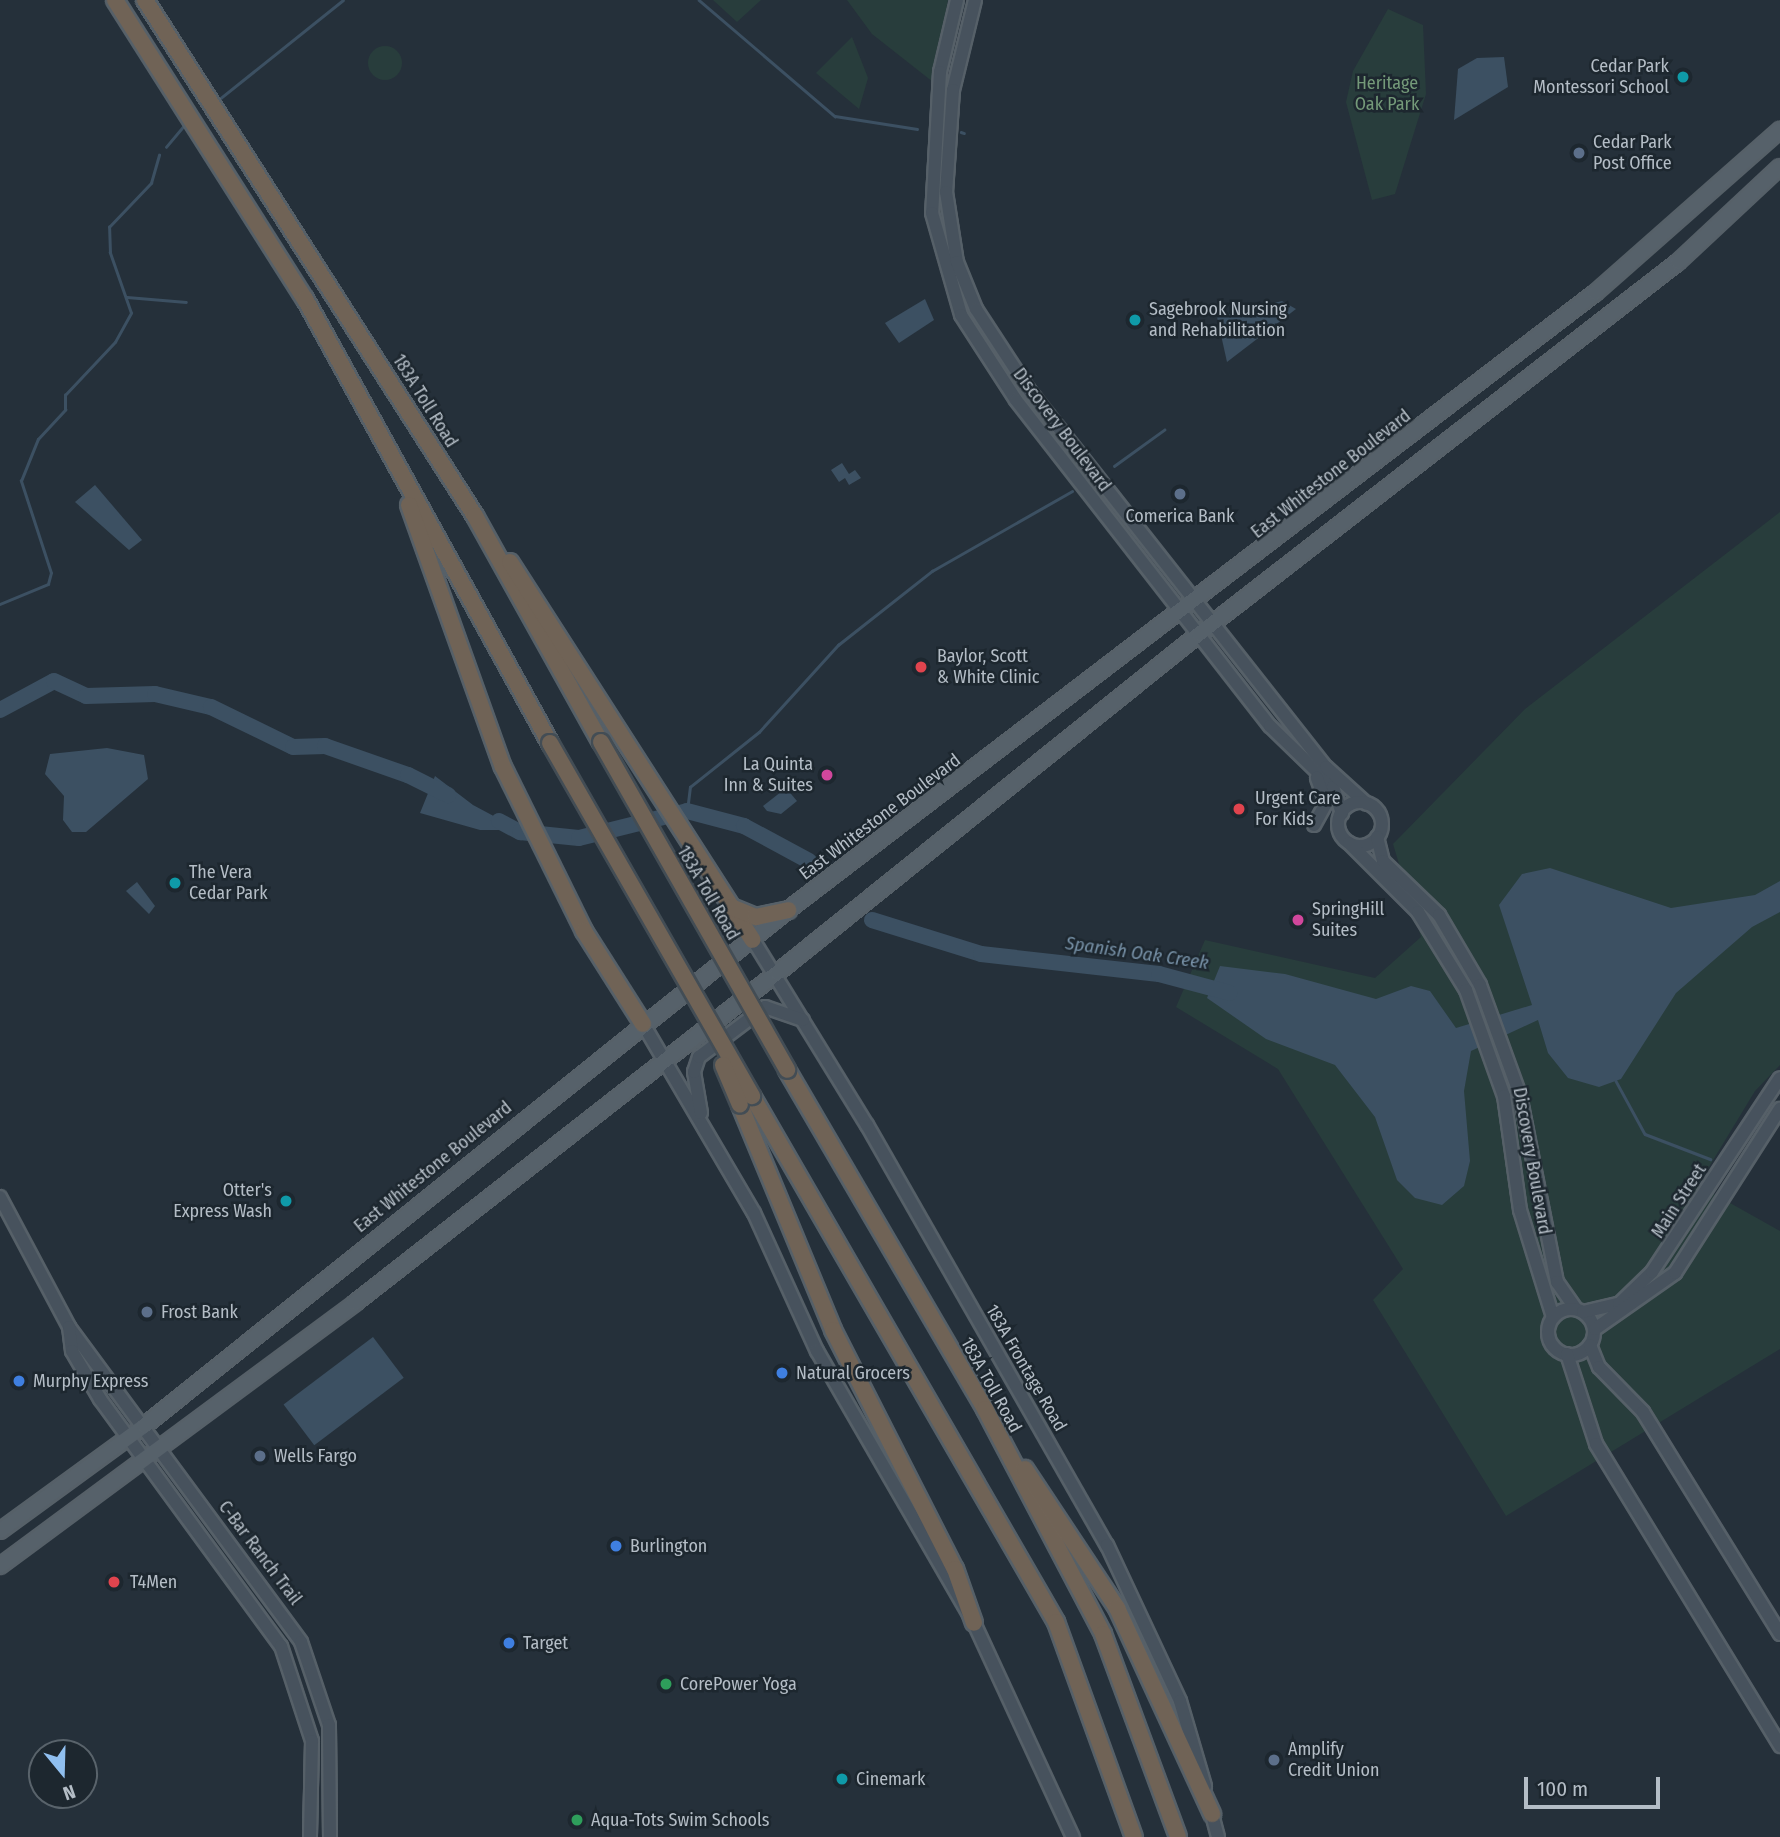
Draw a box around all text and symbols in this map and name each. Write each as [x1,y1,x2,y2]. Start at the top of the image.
place label: Cedar Park Montessori School [1533,56,1669,98]
marker: Cedar Park Montessori School [1675,69,1691,85]
park label: Heritage Oak Park [1355,73,1419,116]
place label: Cedar Park Post Office [1593,132,1672,174]
marker: Cedar Park Post Office [1571,145,1587,161]
place label: Sagebrook Nursing and Rehabilitation [1149,299,1287,342]
marker: Sagebrook Nursing and Rehabilitation [1127,312,1143,328]
street label: 183A Toll Road [388,350,462,452]
street label: Discovery Boulevard [1009,364,1115,496]
street label: East Whitestone Boulevard [1247,405,1415,543]
marker: Comerica Bank [1172,486,1188,502]
place label: Comerica Bank [1126,505,1234,527]
place label: Baylor, Scott & White Clinic [937,646,1039,688]
marker: Baylor, Scott & White Clinic [911,657,931,677]
street label: East Whitestone Boulevard [795,749,965,885]
place label: La Quinta Inn & Suites [724,754,813,796]
marker: La Quinta Inn & Suites [819,767,835,783]
place label: Urgent Care For Kids [1255,788,1341,830]
marker: Urgent Care For Kids [1229,799,1249,819]
street label: 183A Toll Road [672,842,744,944]
place label: The Vera Cedar Park [189,862,268,904]
marker: The Vera Cedar Park [167,875,183,891]
place label: SpringHill Suites [1312,899,1384,942]
marker: SpringHill Suites [1290,912,1306,928]
water label: Spanish Oak Creek [1064,932,1210,974]
street label: Discovery Boulevard [1508,1086,1556,1236]
street label: East Whitestone Boulevard [350,1097,516,1237]
street label: Main Street [1647,1160,1711,1242]
place label: Otter's Express Wash [173,1180,272,1222]
marker: Otter's Express Wash [278,1193,294,1209]
place label: Frost Bank [161,1301,238,1323]
street label: 183A Frontage Road [981,1301,1071,1435]
marker: Frost Bank [139,1304,155,1320]
street label: 183A Toll Road [956,1334,1026,1436]
place label: Natural Grocers [796,1362,910,1384]
marker: Natural Grocers [774,1365,790,1381]
place label: Murphy Express [33,1370,148,1392]
marker: Murphy Express [11,1373,27,1389]
place label: Wells Fargo [274,1445,357,1467]
marker: Wells Fargo [252,1448,268,1464]
street label: C-Bar Ranch Trail [214,1497,306,1609]
place label: Burlington [630,1535,707,1557]
marker: Burlington [608,1538,624,1554]
place label: T4Men [130,1571,177,1593]
marker: T4Men [104,1572,124,1592]
place label: Target [523,1632,568,1654]
marker: Target [501,1635,517,1651]
place label: CorePower Yoga [680,1673,797,1695]
marker: CorePower Yoga [658,1676,674,1692]
north arrow [28,1739,98,1809]
place label: Amplify Credit Union [1288,1739,1379,1782]
marker: Amplify Credit Union [1266,1752,1282,1768]
scale bar [1528,1764,1664,1808]
place label: Cinemark [856,1768,925,1790]
marker: Cinemark [834,1771,850,1787]
text: 100 m [1537,1776,1588,1802]
text: N [60,1780,78,1805]
place label: Aqua-Tots Swim Schools [591,1809,769,1831]
marker: Aqua-Tots Swim Schools [569,1812,585,1828]

